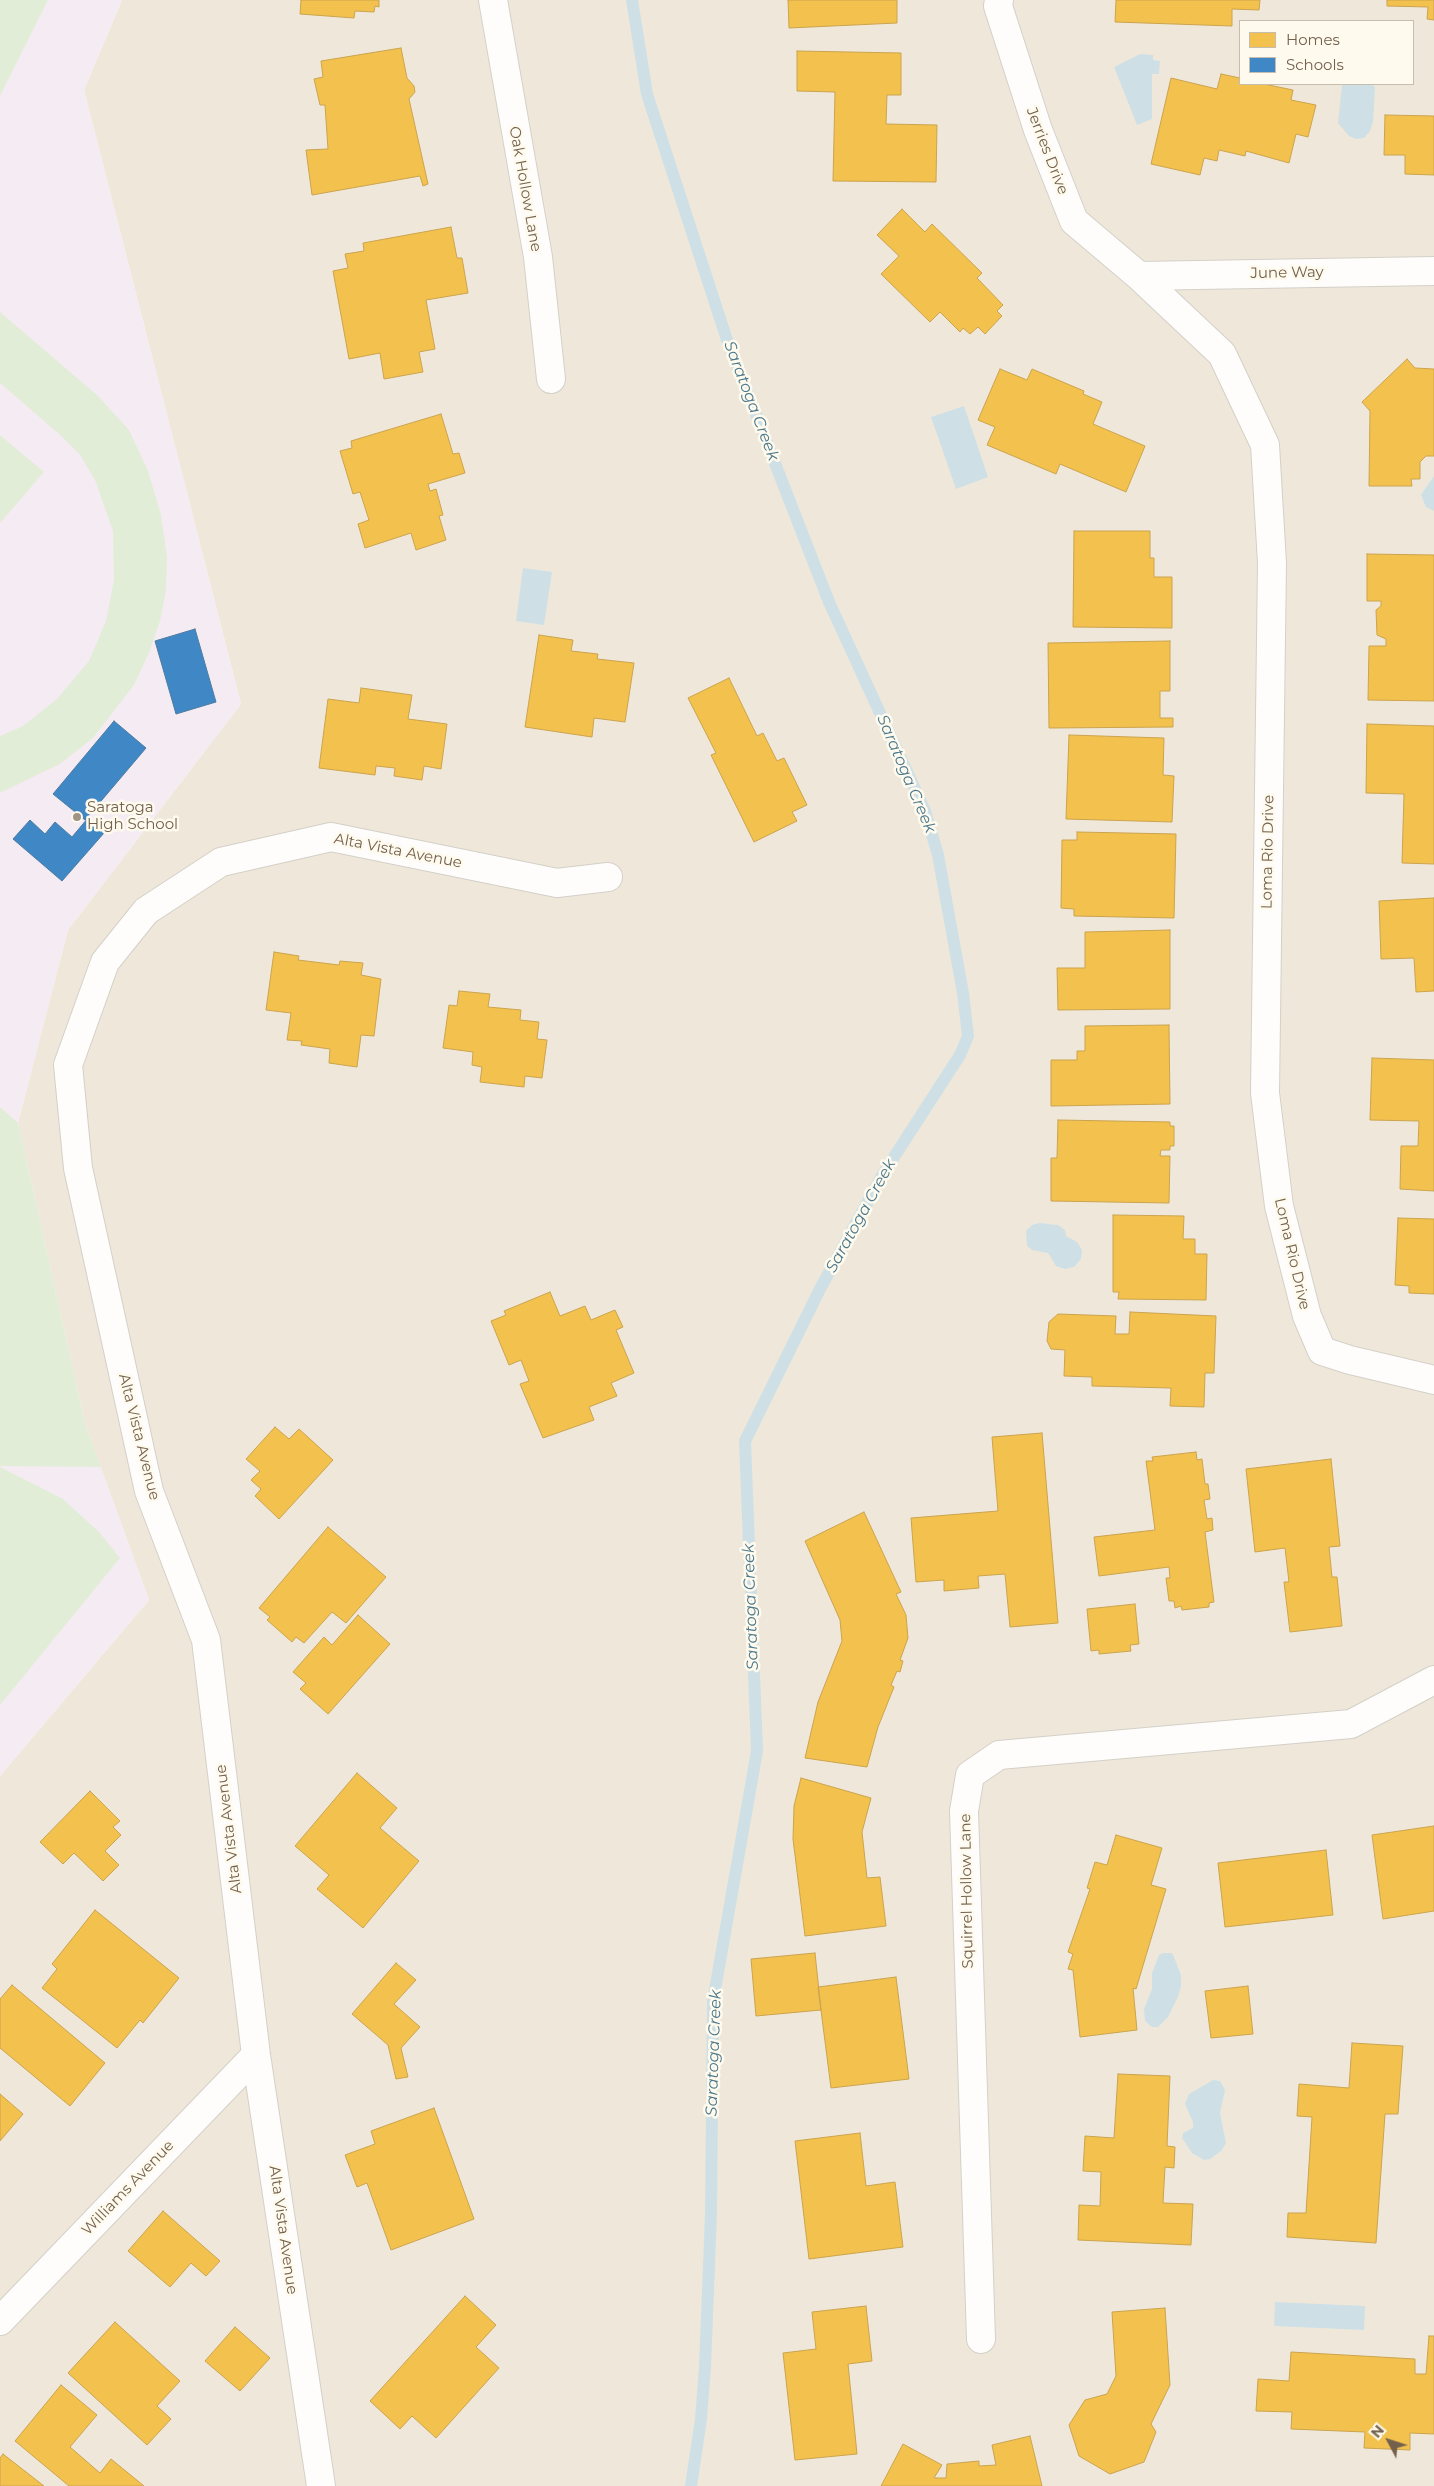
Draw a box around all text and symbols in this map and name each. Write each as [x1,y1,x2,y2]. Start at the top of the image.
legend [1239,20,1414,85]
text: Homes [1286,30,1340,49]
text: Schools [1286,55,1344,74]
street label: Jerries Drive [1022,105,1072,197]
street label: Oak Hollow Lane [505,125,545,253]
street label: June Way [1250,263,1324,283]
water label: Saratoga Creek [719,338,783,464]
water label: Saratoga Creek [872,712,940,836]
street label: Loma Rio Drive [1258,795,1278,909]
place label: Saratoga High School [87,799,178,834]
marker: Saratoga High School [71,811,83,823]
street label: Alta Vista Avenue [332,830,464,872]
water label: Saratoga Creek [822,1156,900,1276]
street label: Loma Rio Drive [1270,1196,1314,1312]
street label: Alta Vista Avenue [115,1372,163,1502]
water label: Saratoga Creek [739,1543,763,1671]
street label: Alta Vista Avenue [212,1763,246,1895]
street label: Squirrel Hollow Lane [957,1813,977,1969]
water label: Saratoga Creek [702,1989,726,2117]
street label: Williams Avenue [78,2137,178,2239]
street label: Alta Vista Avenue [265,2164,301,2296]
north arrow [1364,2416,1414,2466]
text: N [1367,2421,1388,2441]

